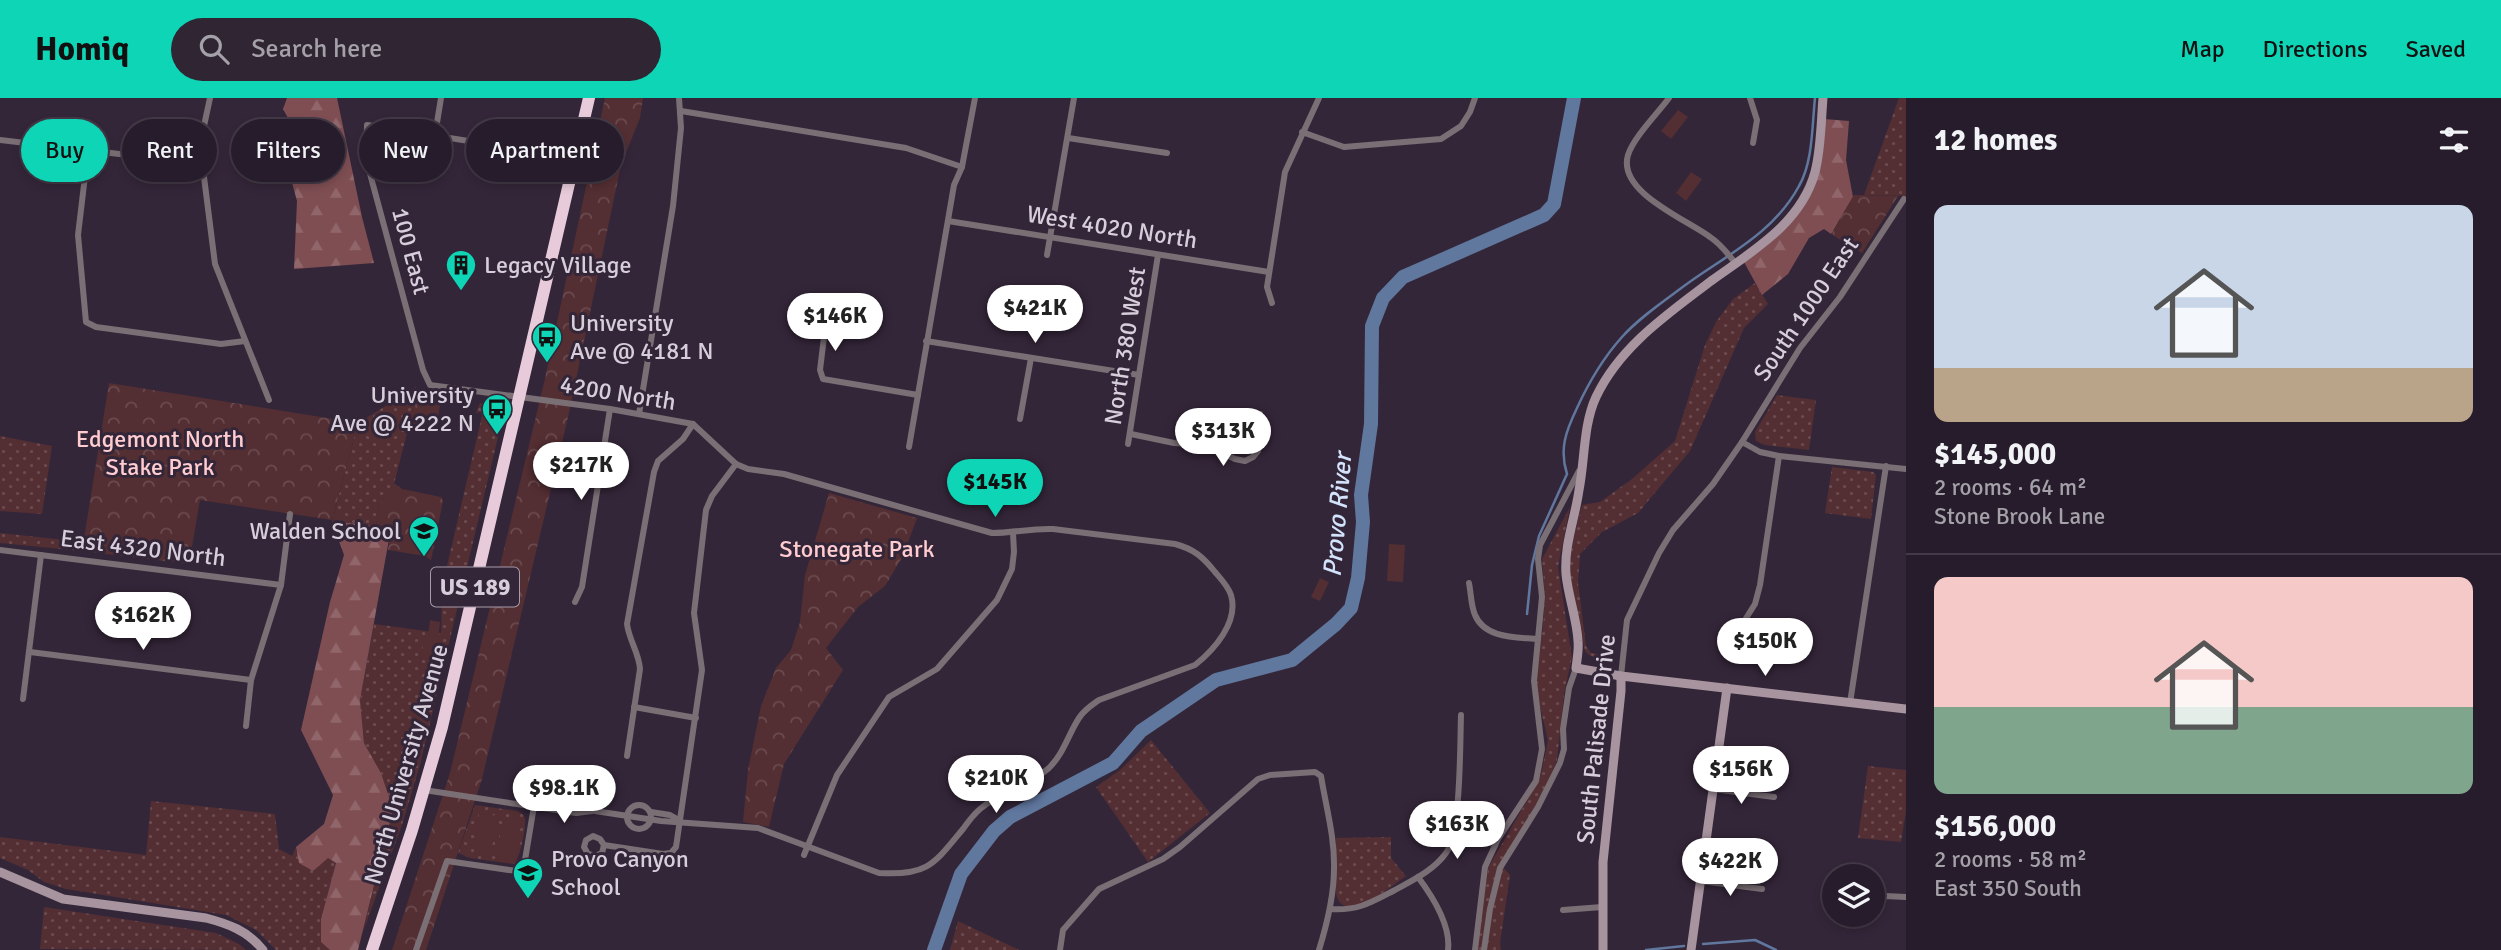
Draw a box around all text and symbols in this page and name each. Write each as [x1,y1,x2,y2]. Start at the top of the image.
search box [171,18,661,81]
text: Homiq [35,29,129,70]
icon: search [195,30,233,68]
text: Search here [251,33,382,65]
text: Map [2180,34,2225,64]
text: Directions [2263,34,2368,64]
text: Saved [2406,34,2466,64]
chip: Buy [21,119,108,182]
chip: Rent [122,119,217,182]
chip: Filters [231,119,345,182]
chip: New [359,119,452,182]
chip: Apartment [466,119,624,182]
icon: filters [2435,121,2473,159]
text: 12 homes [1934,122,2057,159]
street label: West 4020 North [1025,199,1199,255]
street label: 100 East [385,204,437,298]
street label: South 1000 East [1747,231,1865,387]
building icon: Legacy Village [444,248,478,292]
place label: Legacy Village [484,250,631,280]
icon: home [2141,250,2267,376]
street label: North 380 West [1098,265,1152,427]
pin: $421K [986,286,1084,345]
text: $421K [1003,293,1067,322]
pin: $146K [786,294,884,353]
text: $146K [803,301,867,330]
place label: University Ave @ 4181 N [570,308,714,366]
bus stop icon: University Ave @ 4181 N [530,320,564,364]
street label: 4200 North [558,369,678,417]
place label: University Ave @ 4222 N [330,380,474,438]
bus stop icon: University Ave @ 4222 N [480,392,514,436]
pin: $313K [1174,408,1272,468]
text: $313K [1191,416,1255,445]
park label: Edgemont North Stake Park [76,424,244,482]
text: $145,000 [1934,436,2056,473]
pin: $217K [532,442,630,502]
water label: Provo River [1317,449,1360,578]
text: $217K [549,450,613,479]
pin: $145K [946,460,1044,519]
text: $145K [963,467,1027,496]
text: 2 rooms · 64 m² [1934,473,2087,502]
text: Stone Brook Lane [1934,502,2105,531]
school or university icon: Walden School [407,514,441,558]
place label: Walden School [250,516,401,546]
street label: East 4320 North [59,523,227,573]
park label: Stonegate Park [779,534,935,564]
road number: US 189 [431,568,519,607]
pin: $162K [94,592,192,652]
text: $162K [111,600,175,629]
pin: $150K [1716,618,1814,678]
icon: home [2141,622,2267,748]
text: $150K [1733,626,1797,655]
street label: South Palisade Drive [1570,633,1622,845]
street label: North University Avenue [357,640,455,888]
pin: $156K [1692,746,1790,806]
text: $156K [1709,754,1773,783]
pin: $210K [947,756,1045,815]
text: $210K [964,763,1028,792]
pin: $98.1K [507,766,621,825]
text: $98.1K [529,773,599,802]
pin: $163K [1408,802,1506,861]
text: $156,000 [1934,808,2056,845]
text: $163K [1425,809,1489,838]
pin: $422K [1681,838,1779,898]
place label: Provo Canyon School [551,844,689,902]
text: 2 rooms · 58 m² [1934,845,2087,874]
text: $422K [1698,846,1762,875]
school or university icon: Provo Canyon School [511,856,545,900]
map controls [1822,864,1885,927]
button: layers [1822,864,1885,927]
text: East 350 South [1934,874,2082,903]

